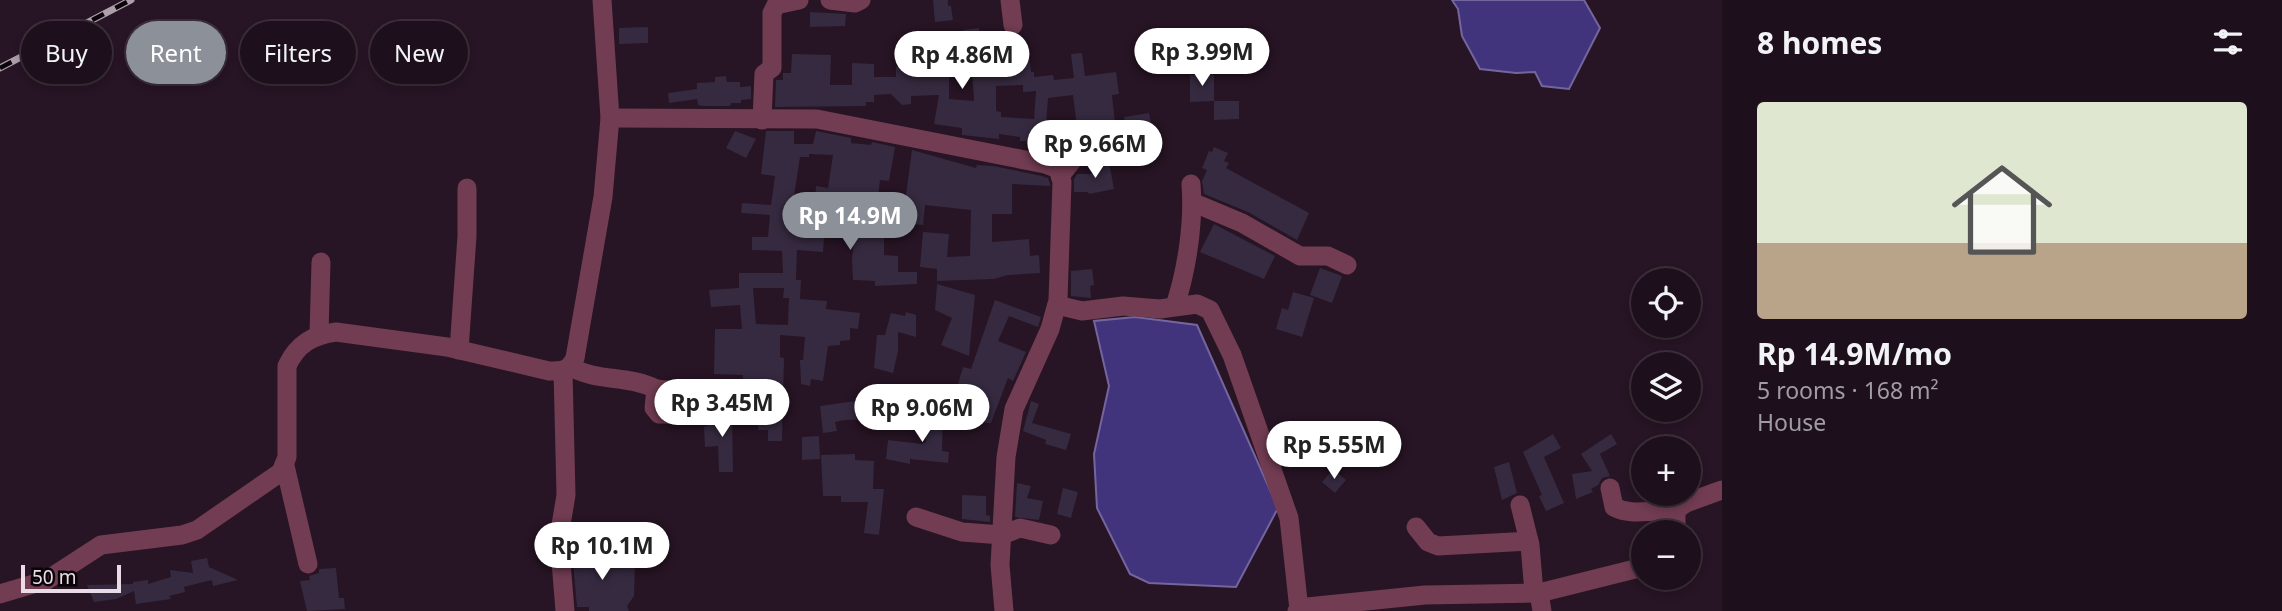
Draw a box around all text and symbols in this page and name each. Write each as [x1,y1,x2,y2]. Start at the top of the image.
chip: Buy [21,21,112,84]
chip: Rent [126,21,226,84]
chip: Filters [240,21,356,84]
chip: New [370,21,468,84]
text: 8 homes [1757,22,1882,63]
icon: filters [2209,23,2247,61]
pin: Rp 3.99M [1130,28,1274,88]
pin: Rp 4.86M [890,32,1034,91]
text: Rp 3.99M [1150,35,1254,67]
text: Rp 4.86M [910,38,1014,70]
pin: Rp 9.66M [1023,120,1167,180]
text: Rp 9.66M [1043,127,1147,159]
icon: home [1939,147,2065,273]
pin: Rp 14.9M [778,192,922,252]
text: Rp 14.9M [798,199,902,231]
map controls [1631,268,1701,590]
button: locate [1631,268,1701,338]
text: Rp 14.9M/mo [1757,333,1952,374]
button: layers [1631,352,1701,422]
text: 5 rooms · 168 m² [1757,374,1939,406]
pin: Rp 3.45M [650,380,794,439]
pin: Rp 9.06M [850,384,994,444]
text: Rp 3.45M [670,386,774,418]
text: Rp 9.06M [870,391,974,423]
text: House [1757,406,1826,438]
pin: Rp 5.55M [1262,421,1406,481]
text: Rp 5.55M [1282,428,1386,460]
button: + [1631,436,1701,506]
button: − [1631,520,1701,590]
pin: Rp 10.1M [530,522,674,582]
text: Rp 10.1M [550,529,654,561]
scale bar [21,562,121,594]
text: 50 m [32,564,76,590]

